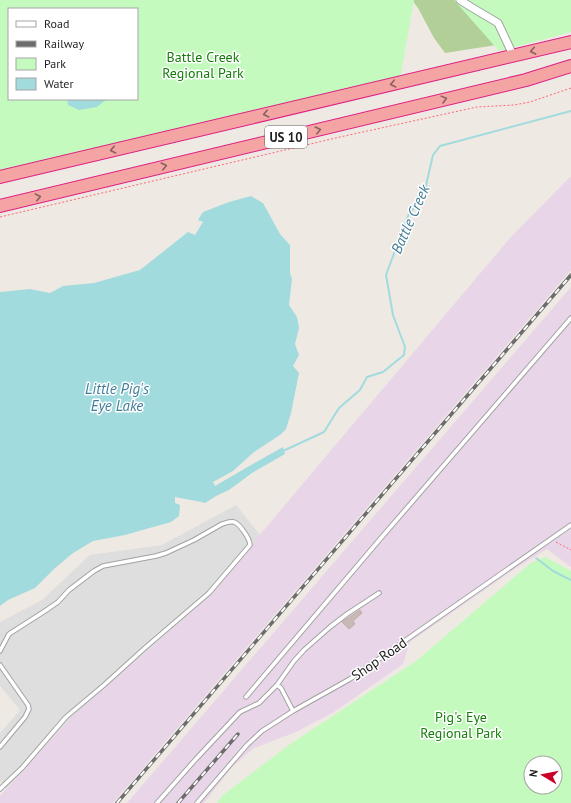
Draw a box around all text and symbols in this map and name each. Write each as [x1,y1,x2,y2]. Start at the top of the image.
legend [8,8,138,100]
text: Road [44,16,69,31]
text: Railway [44,36,84,51]
one-way arrow [530,47,536,55]
park label: Battle Creek Regional Park [162,48,244,82]
text: Park [44,56,66,71]
text: Water [44,76,74,91]
one-way arrow [390,79,396,87]
one-way arrow [441,95,448,104]
one-way arrow [263,109,270,117]
road number: US 10 [265,126,307,148]
one-way arrow [315,126,321,134]
one-way arrow [109,146,116,154]
one-way arrow [161,163,168,171]
water label: Battle Creek [386,181,434,256]
one-way arrow [35,193,41,201]
water label: Little Pig's Eye Lake [85,379,149,415]
street label: Shop Road [348,633,410,685]
park label: Pig's Eye Regional Park [420,708,502,742]
north arrow [523,755,563,795]
text: N [526,768,541,778]

